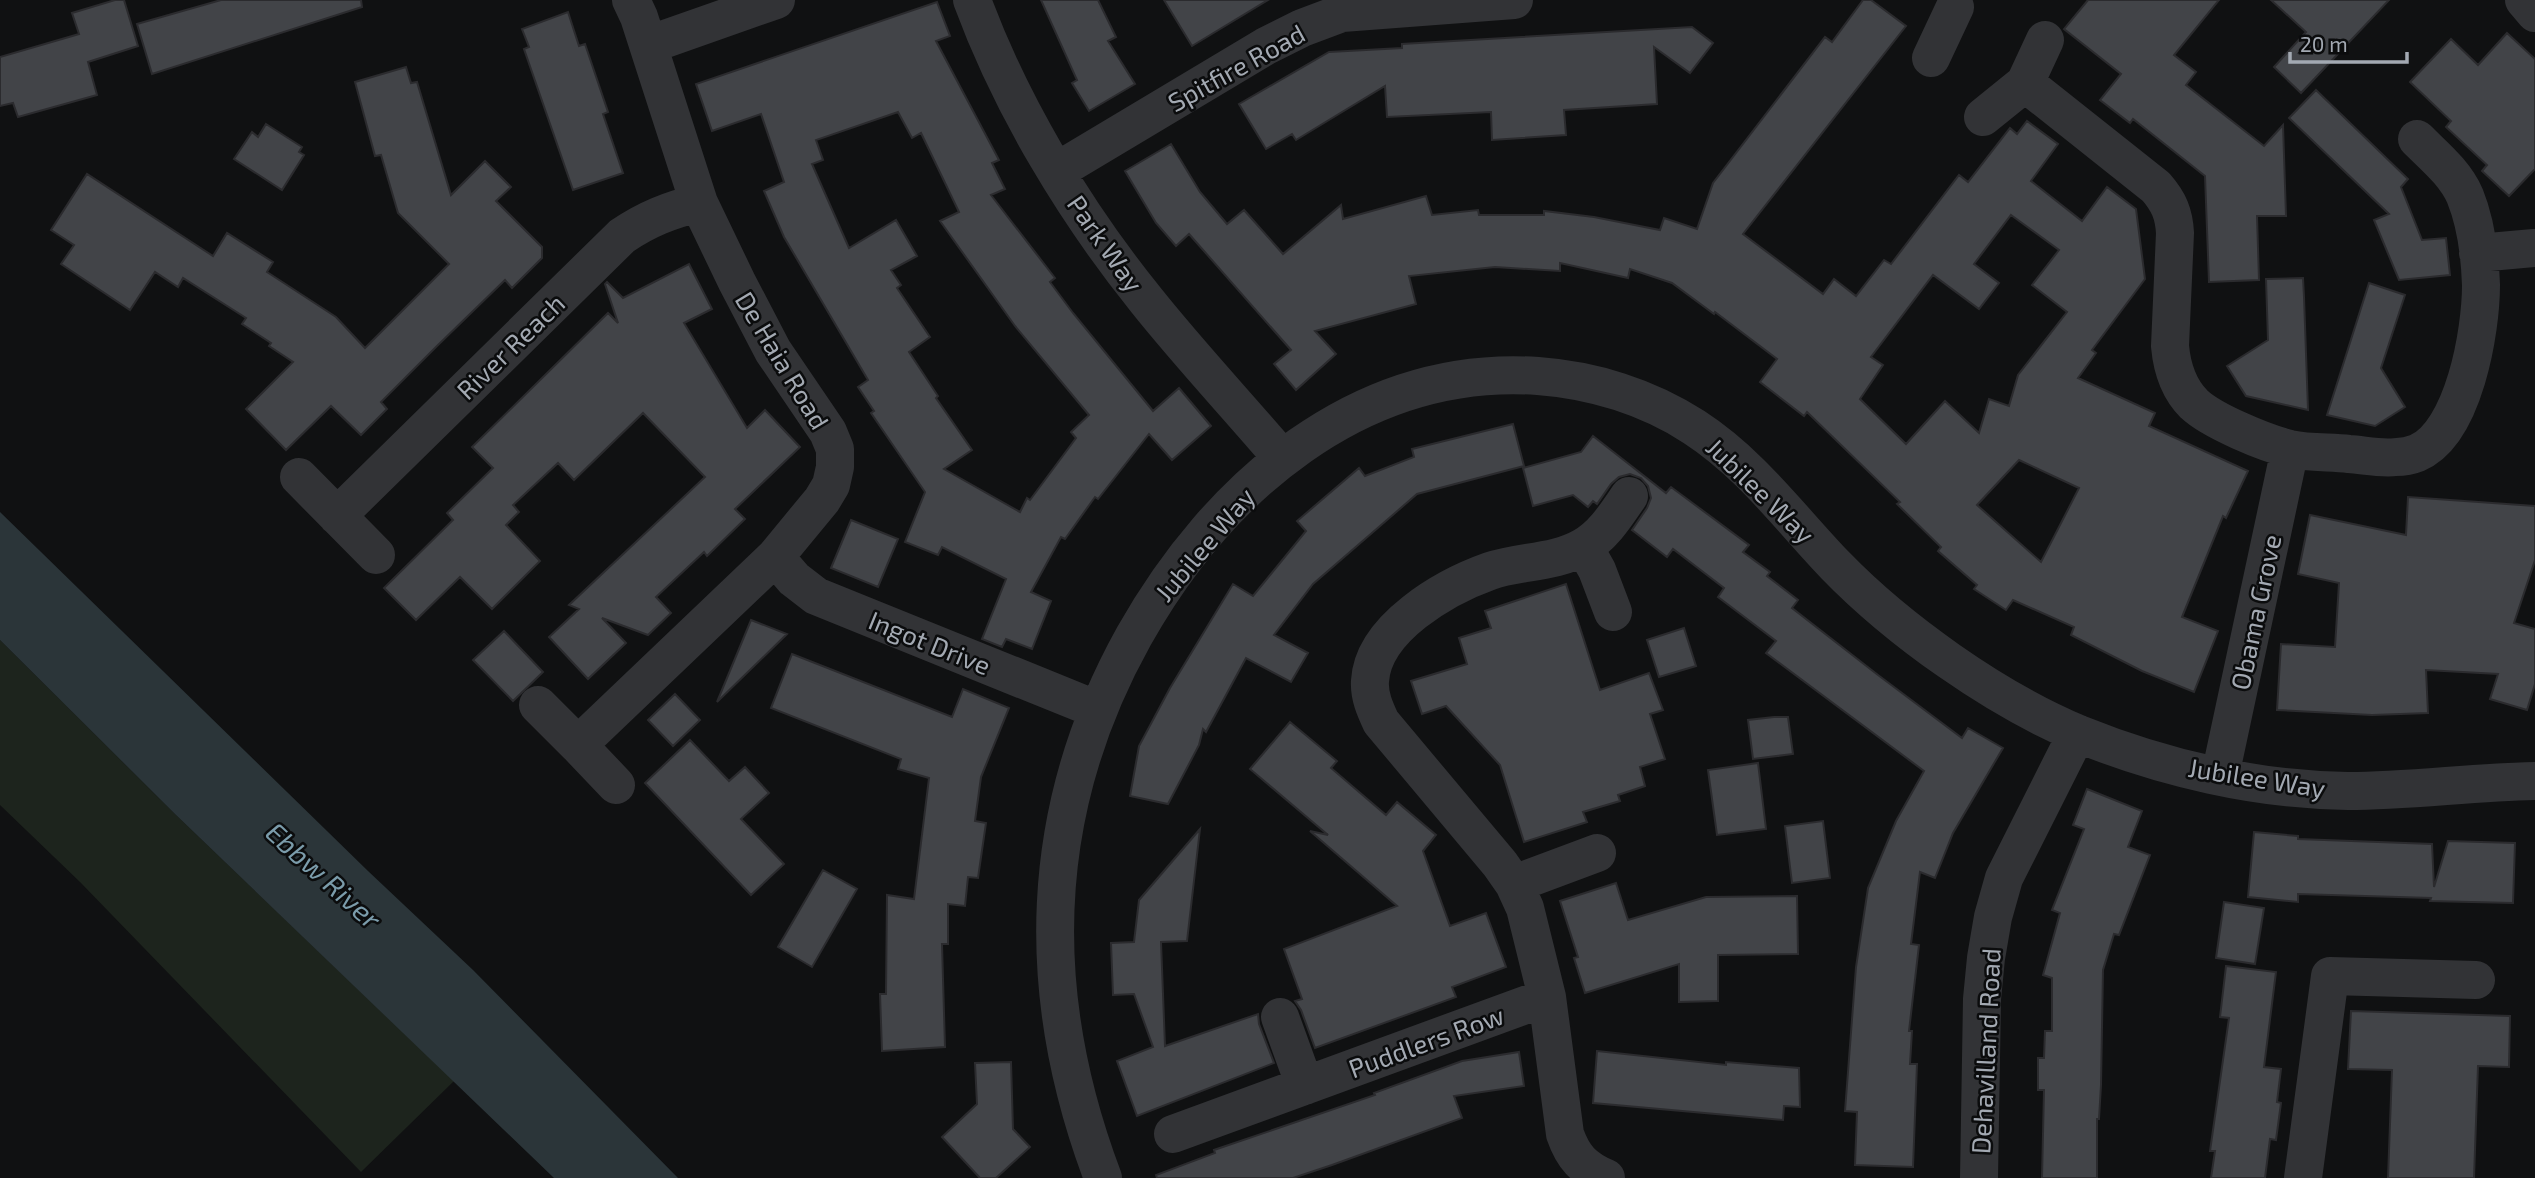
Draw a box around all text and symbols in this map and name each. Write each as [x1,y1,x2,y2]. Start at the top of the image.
street label: Spitfire Road [1162,17,1310,117]
scale bar [2290,21,2407,65]
text: 20 m [2300,31,2348,56]
street label: Park Way [1062,189,1151,297]
street label: De Haia Road [730,286,836,434]
street label: River Reach [450,287,570,405]
street label: Jubilee Way [1700,431,1822,549]
street label: Jubilee Way [1148,481,1261,607]
street label: Obama Grove [2223,532,2287,692]
street label: Ingot Drive [865,604,995,680]
street label: Jubilee Way [2186,751,2328,803]
water label: Ebbw River [259,815,389,936]
street label: Dehavilland Road [1964,947,2006,1155]
street label: Puddlers Row [1344,999,1508,1083]

